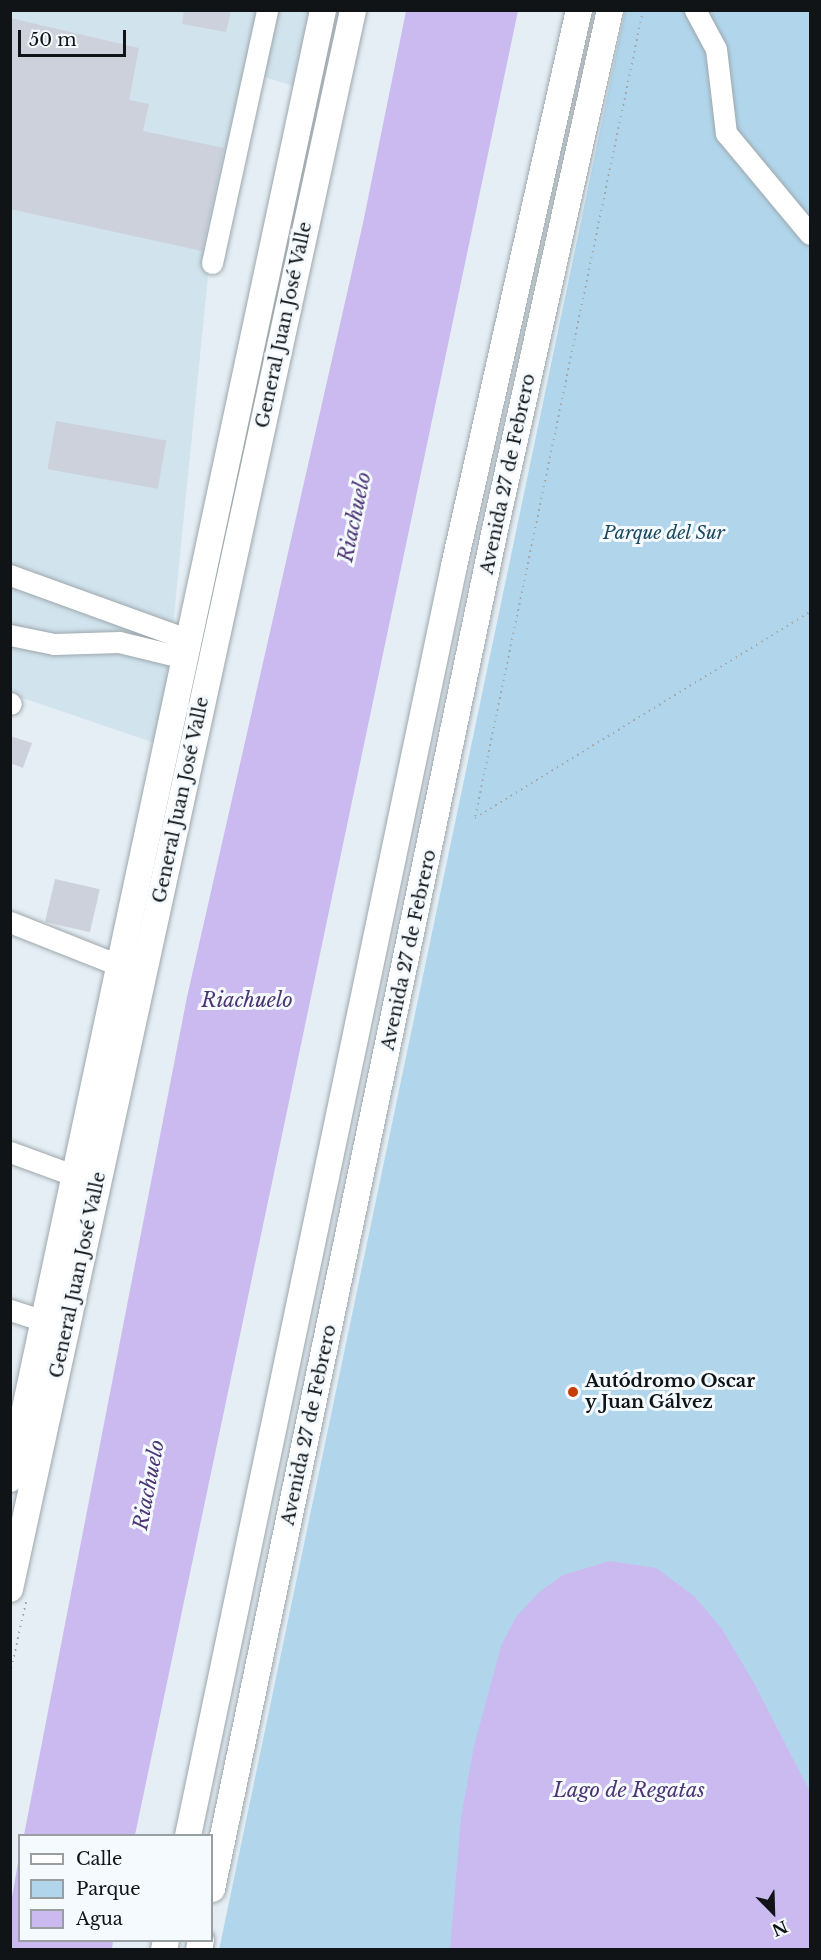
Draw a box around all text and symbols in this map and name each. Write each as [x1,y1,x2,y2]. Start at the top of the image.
scale bar [21,18,129,56]
text: 50 m [29,29,77,51]
street label: General Juan José Valle [252,220,316,430]
street label: Avenida 27 de Febrero [476,372,540,576]
water label: Riachuelo [334,470,376,564]
park label: Parque del Sur [603,522,725,544]
street label: General Juan José Valle [149,695,213,905]
street label: Avenida 27 de Febrero [377,848,441,1052]
water label: Riachuelo [201,988,293,1012]
street label: General Juan José Valle [46,1170,110,1380]
street label: Avenida 27 de Febrero [277,1323,341,1527]
place label: Autódromo Oscar y Juan Gálvez [585,1371,755,1414]
marker: Autódromo Oscar y Juan Gálvez [566,1385,580,1399]
water label: Riachuelo [129,1438,169,1532]
water label: Lago de Regatas [553,1778,705,1802]
legend [18,1834,213,1942]
text: Calle [76,1848,122,1870]
text: Parque [76,1878,141,1900]
north arrow [743,1882,803,1942]
text: Agua [76,1908,123,1930]
text: N [769,1916,791,1941]

